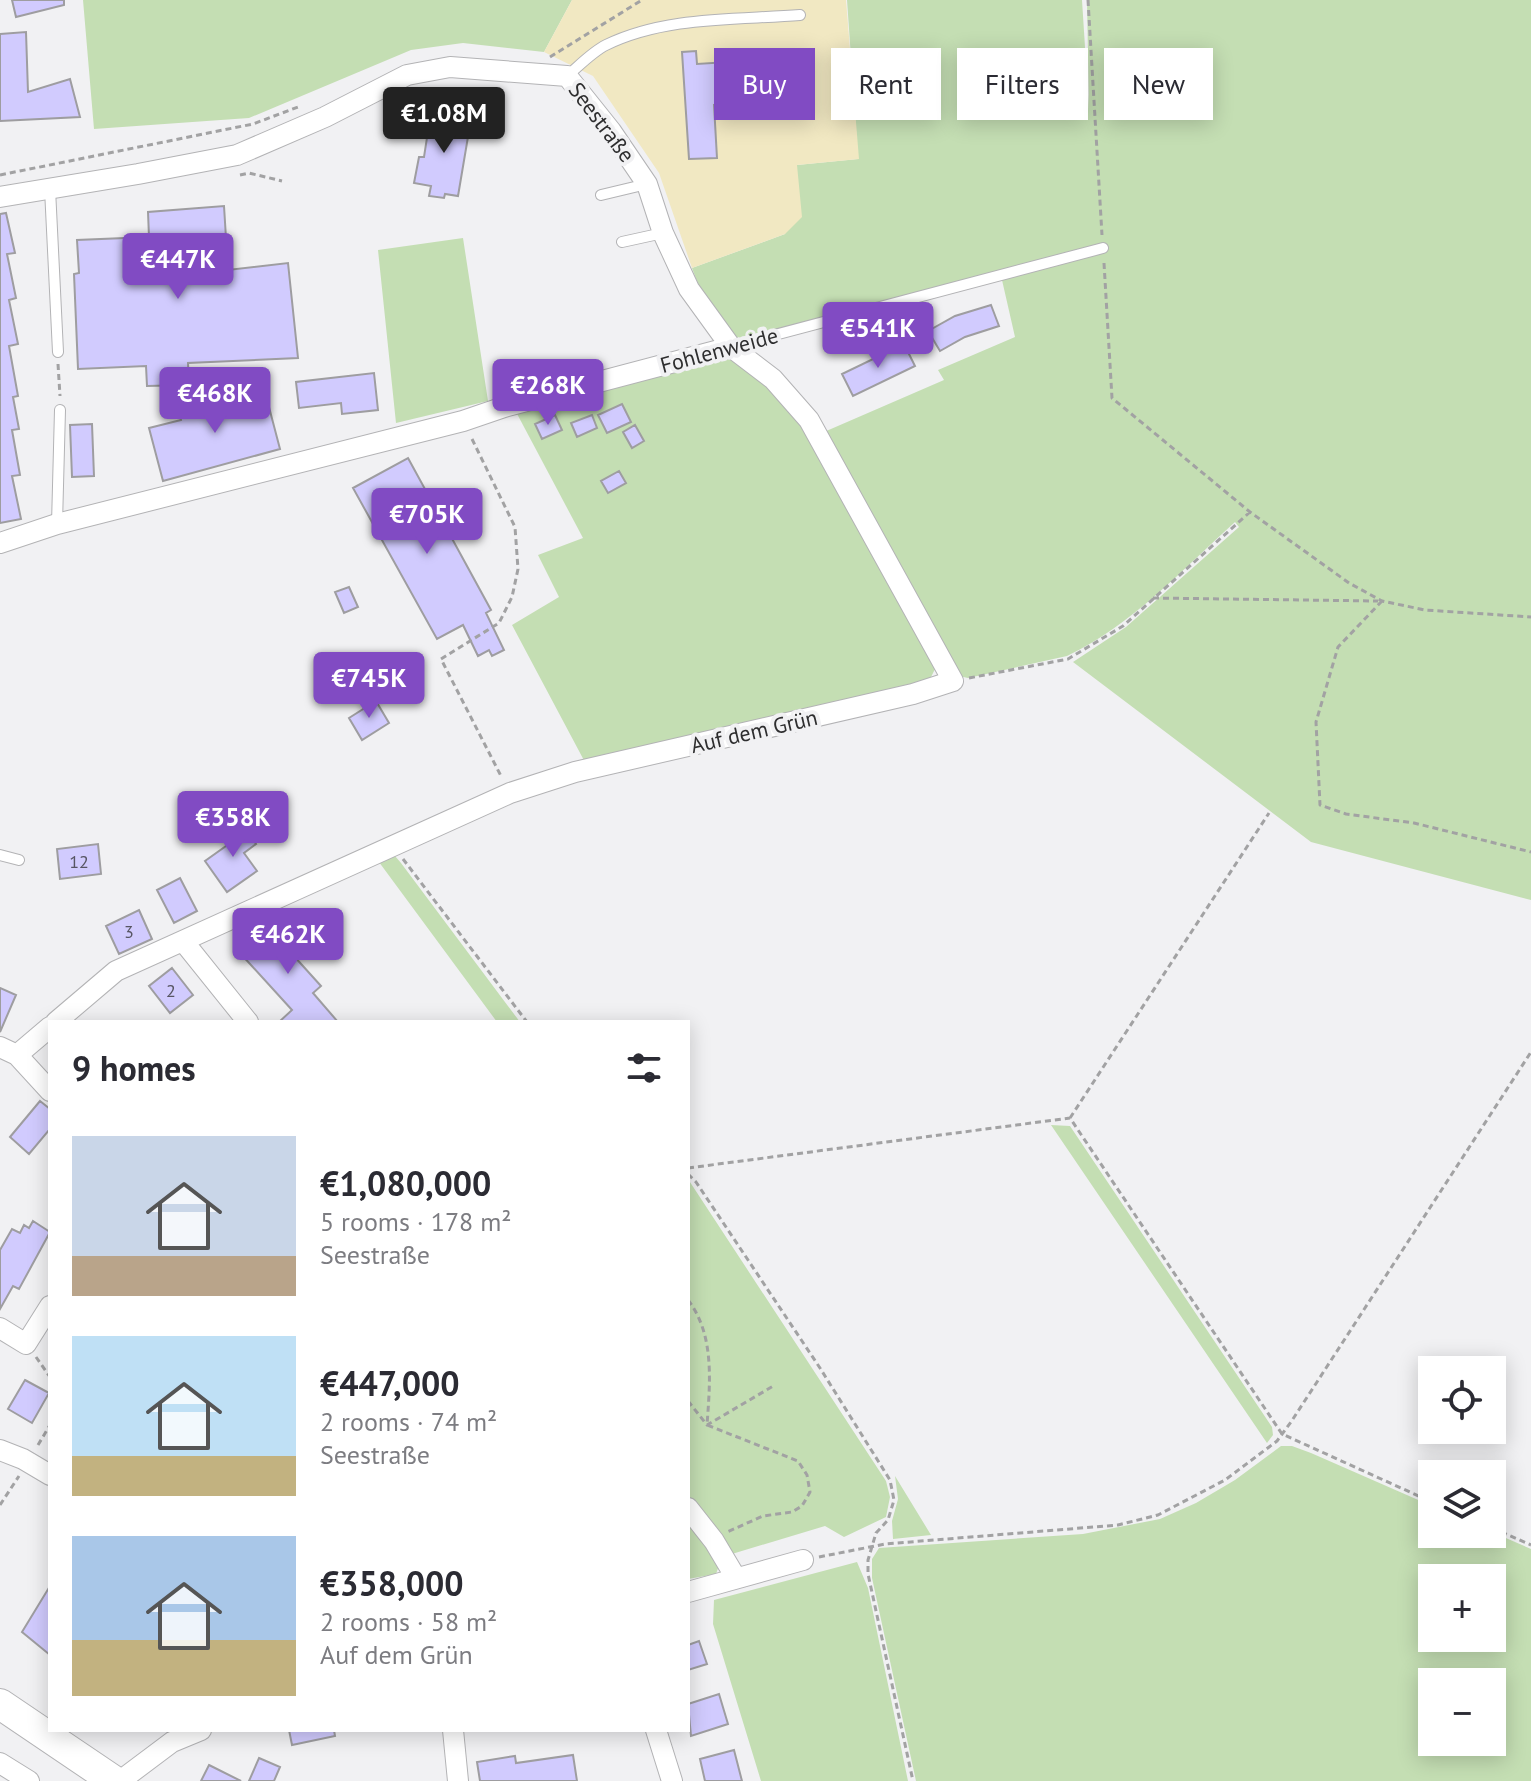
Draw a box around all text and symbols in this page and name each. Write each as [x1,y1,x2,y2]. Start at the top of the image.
chip: Buy [714,48,815,120]
chip: Rent [831,48,941,120]
chip: Filters [957,48,1088,120]
chip: New [1104,48,1213,120]
street label: Seestraße [563,76,641,168]
pin: €1.08M [379,87,509,155]
text: €1.08M [401,96,487,129]
pin: €447K [122,233,234,301]
text: €447K [140,242,216,275]
pin: €541K [822,302,934,370]
text: €541K [840,311,916,344]
street label: Fohlenweide [657,321,781,379]
pin: €268K [492,359,604,427]
pin: €468K [159,367,271,435]
text: €268K [510,368,586,401]
text: €468K [177,376,253,409]
pin: €705K [371,488,483,556]
text: €705K [389,497,465,530]
pin: €745K [313,652,425,720]
text: €745K [331,661,407,694]
street label: Auf dem Grün [688,703,820,759]
pin: €358K [177,791,289,859]
text: €358K [195,800,271,833]
house number: 12 [69,850,89,873]
pin: €462K [232,908,344,976]
text: €462K [250,917,326,950]
house number: 3 [124,920,134,943]
house number: 2 [166,979,176,1002]
text: 9 homes [72,1046,196,1090]
icon: filters [622,1046,666,1090]
text: €1,080,000 [320,1161,491,1205]
icon: home [136,1168,232,1264]
text: 5 rooms · 178 m² [320,1205,512,1238]
text: Seestraße [320,1238,430,1271]
map controls [1418,1356,1506,1756]
button: locate [1418,1356,1506,1444]
text: €447,000 [320,1361,459,1405]
icon: home [136,1368,232,1464]
text: 2 rooms · 74 m² [320,1405,497,1438]
text: Seestraße [320,1438,430,1471]
button: layers [1418,1460,1506,1548]
text: €358,000 [320,1561,464,1605]
button: + [1418,1564,1506,1652]
icon: home [136,1568,232,1664]
text: 2 rooms · 58 m² [320,1605,497,1638]
text: Auf dem Grün [320,1638,473,1671]
button: − [1418,1668,1506,1756]

